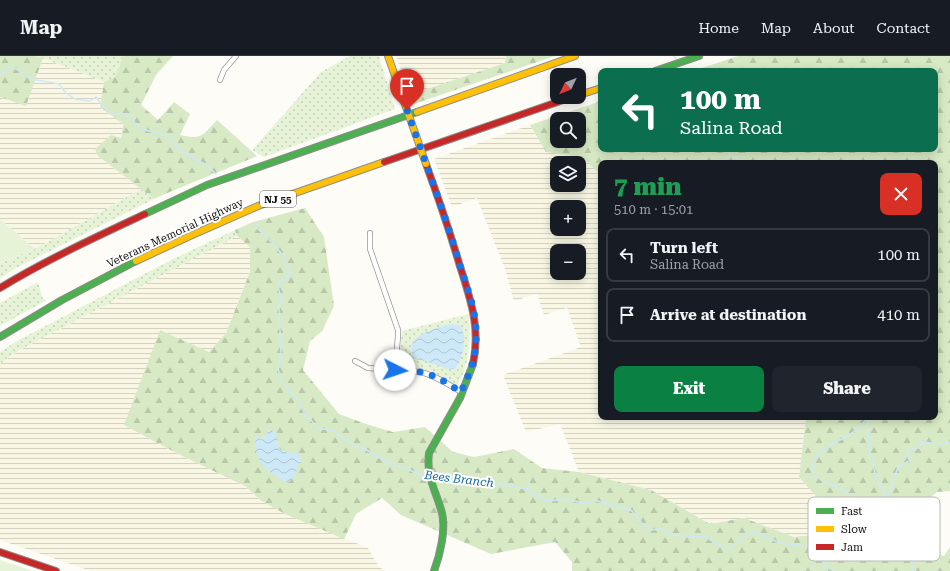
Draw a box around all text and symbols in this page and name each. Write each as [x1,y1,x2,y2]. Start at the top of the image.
text: Map [20,16,62,39]
text: Home [698,20,739,36]
text: Map [761,20,791,36]
text: About [813,20,855,36]
text: Contact [877,20,930,36]
north arrow [550,68,586,104]
map controls [550,68,586,280]
pin [390,69,424,110]
icon: arrive [396,75,418,97]
text: 100 m [680,83,761,116]
icon: left [614,84,666,136]
button: search [550,112,586,148]
text: Salina Road [680,117,783,138]
button: layers [550,156,586,192]
text: 7 min [614,173,681,201]
button: close [880,173,922,215]
road number: NJ 55 [260,191,296,207]
street label: Veterans Memorial Highway [105,195,246,270]
button: + [550,200,586,236]
text: 510 m · 15:01 [614,202,693,217]
text: Turn left [650,239,718,257]
button: − [550,244,586,280]
icon: left [616,244,638,266]
text: 100 m [877,246,920,264]
text: Salina Road [650,257,724,272]
icon: arrive [616,304,638,326]
text: Arrive at destination [650,306,806,324]
text: 410 m [877,306,920,324]
position arrow [374,349,416,391]
button: Exit [614,366,764,412]
button: Share [772,366,922,412]
water label: Bees Branch [423,468,494,490]
legend [808,497,940,561]
text: Fast [841,505,862,518]
text: Slow [841,523,868,536]
text: Jam [841,541,863,554]

